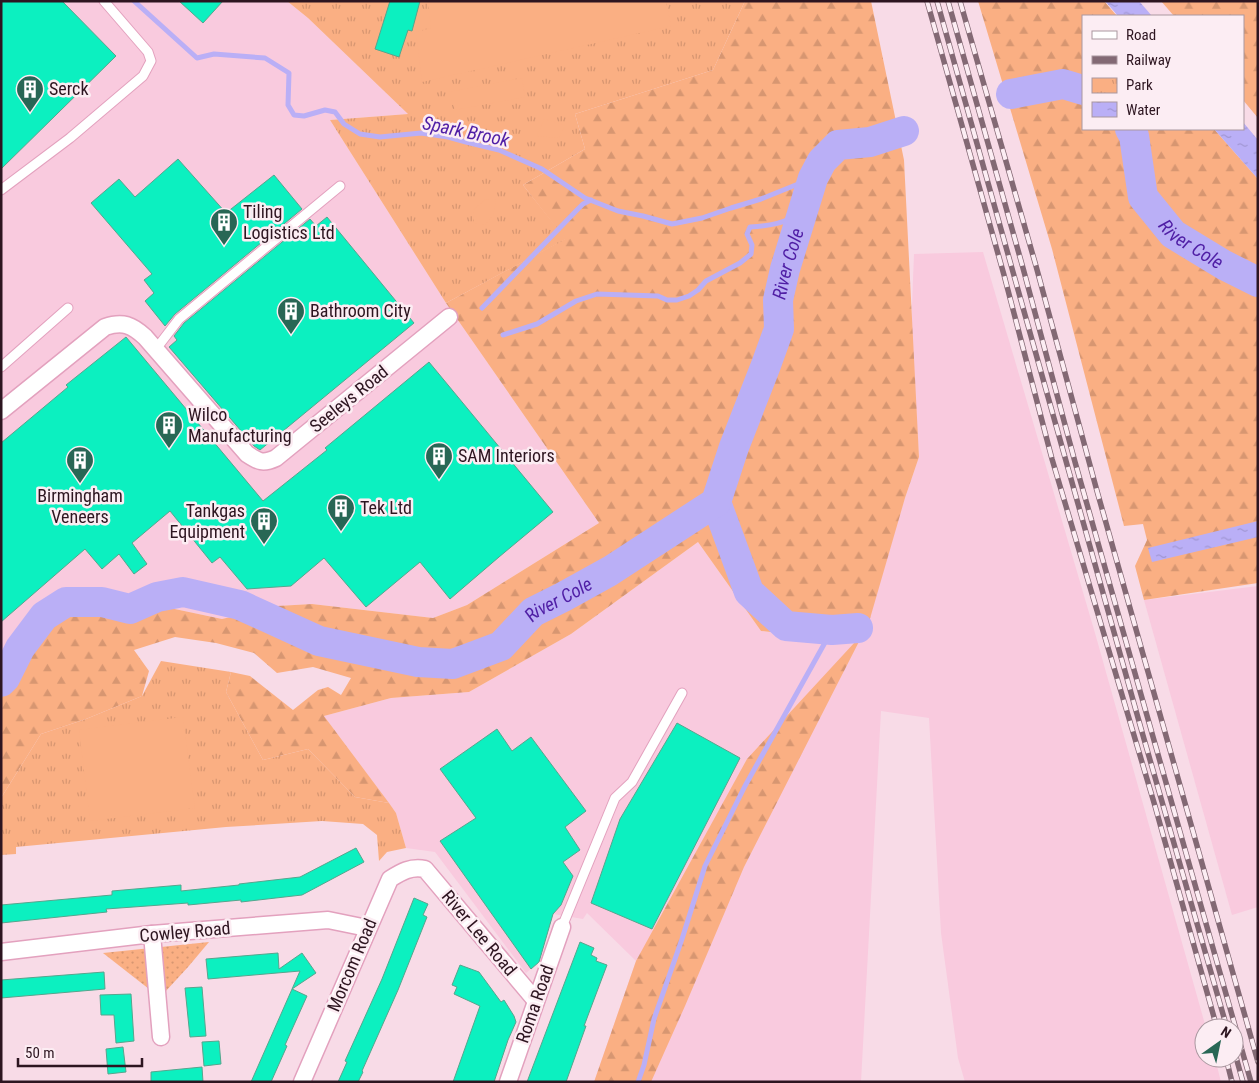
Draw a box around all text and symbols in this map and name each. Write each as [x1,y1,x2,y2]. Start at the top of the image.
legend [1082,15,1244,130]
text: Road [1126,26,1156,44]
text: Railway [1126,51,1171,69]
building icon: Serck [15,74,45,113]
text: Park [1126,76,1153,94]
place label: Serck [49,78,89,99]
text: Water [1126,101,1161,119]
water label: Spark Brook [420,111,512,152]
place label: Tiling Logistics Ltd [243,201,335,243]
building icon: Tiling Logistics Ltd [209,207,239,246]
water label: River Cole [1154,215,1228,274]
water label: River Cole [767,226,809,302]
building icon: Bathroom City [276,296,306,335]
place label: Bathroom City [310,300,411,321]
street label: Seeleys Road [305,361,392,437]
place label: Wilco Manufacturing [188,404,292,446]
building icon: Wilco Manufacturing [154,410,184,449]
building icon: SAM Interiors [424,441,454,480]
building icon: Birmingham Veneers [65,445,95,484]
place label: SAM Interiors [458,445,555,466]
place label: Birmingham Veneers [37,485,123,527]
building icon: Tek Ltd [326,493,356,532]
place label: Tek Ltd [360,497,412,518]
place label: Tankgas Equipment [169,500,245,542]
building icon: Tankgas Equipment [249,506,279,545]
water label: River Cole [519,572,596,626]
street label: River Lee Road [438,886,521,980]
street label: Morcom Road [323,915,381,1015]
street label: Cowley Road [139,917,231,946]
street label: Roma Road [511,962,558,1046]
north arrow [1194,1018,1244,1068]
text: N [1218,1023,1234,1041]
scale bar [18,1036,141,1068]
text: 50 m [25,1044,55,1062]

